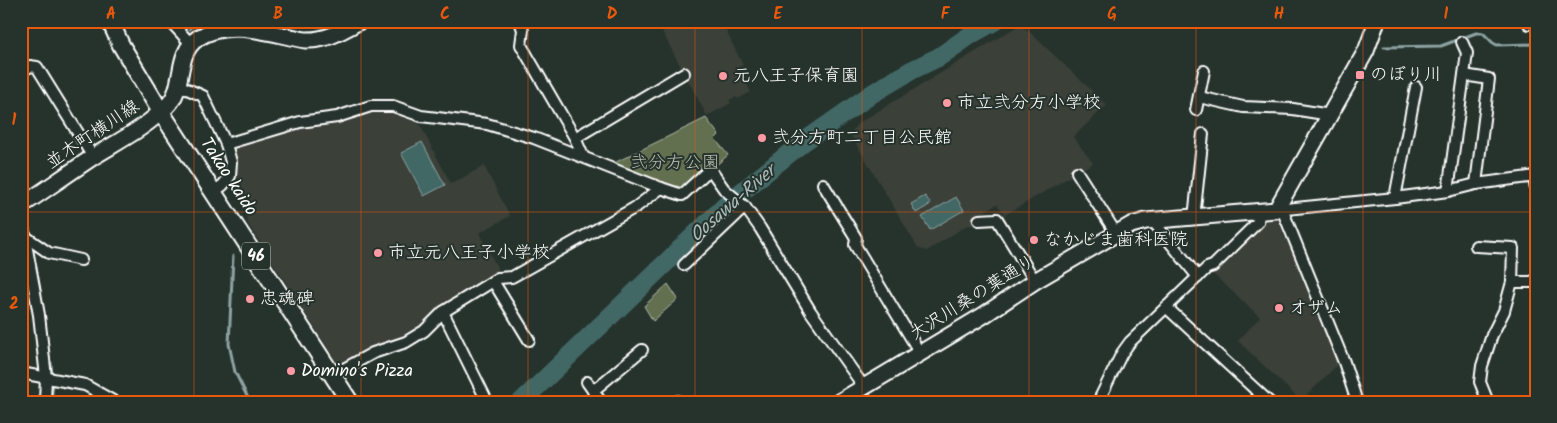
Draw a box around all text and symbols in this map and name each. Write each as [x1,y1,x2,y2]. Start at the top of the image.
text: A [106,2,116,27]
text: B [273,2,283,27]
text: C [440,2,450,27]
text: D [607,2,618,27]
text: E [774,2,784,27]
text: F [941,2,951,27]
text: G [1107,2,1117,27]
text: H [1274,2,1284,27]
text: I [1444,2,1449,27]
place label: のぼり川 [1370,61,1442,90]
place label: 元八王子保育園 [733,62,859,91]
marker: のぼり川 [1354,69,1366,81]
marker: 元八王子保育園 [717,70,729,82]
place label: 市立弐分方小学校 [957,89,1101,118]
street label: 並木町横川線 [40,93,146,177]
marker: 市立弐分方小学校 [941,97,953,109]
text: 1 [12,108,17,133]
place label: 弐分方町二丁目公民館 [772,124,952,153]
street label: Takao kaido [192,132,264,222]
marker: 弐分方町二丁目公民館 [756,132,768,144]
park label: 弐分方公園 [630,149,720,178]
water label: Oosawa-River [683,155,786,250]
place label: なかじま歯科医院 [1044,226,1188,255]
marker: なかじま歯科医院 [1028,234,1040,246]
place label: 市立元八王子小学校 [388,239,550,268]
road number: 46 [242,242,270,270]
marker: 市立元八王子小学校 [372,247,384,259]
street label: 大沢川桑の葉通り [904,248,1042,348]
place label: 忠魂碑 [260,285,314,314]
text: 2 [9,292,19,317]
marker: 忠魂碑 [244,293,256,305]
place label: オザム [1289,294,1343,323]
marker: オザム [1273,302,1285,314]
place label: Domino's Pizza [301,357,413,386]
marker: Domino's Pizza [285,365,297,377]

